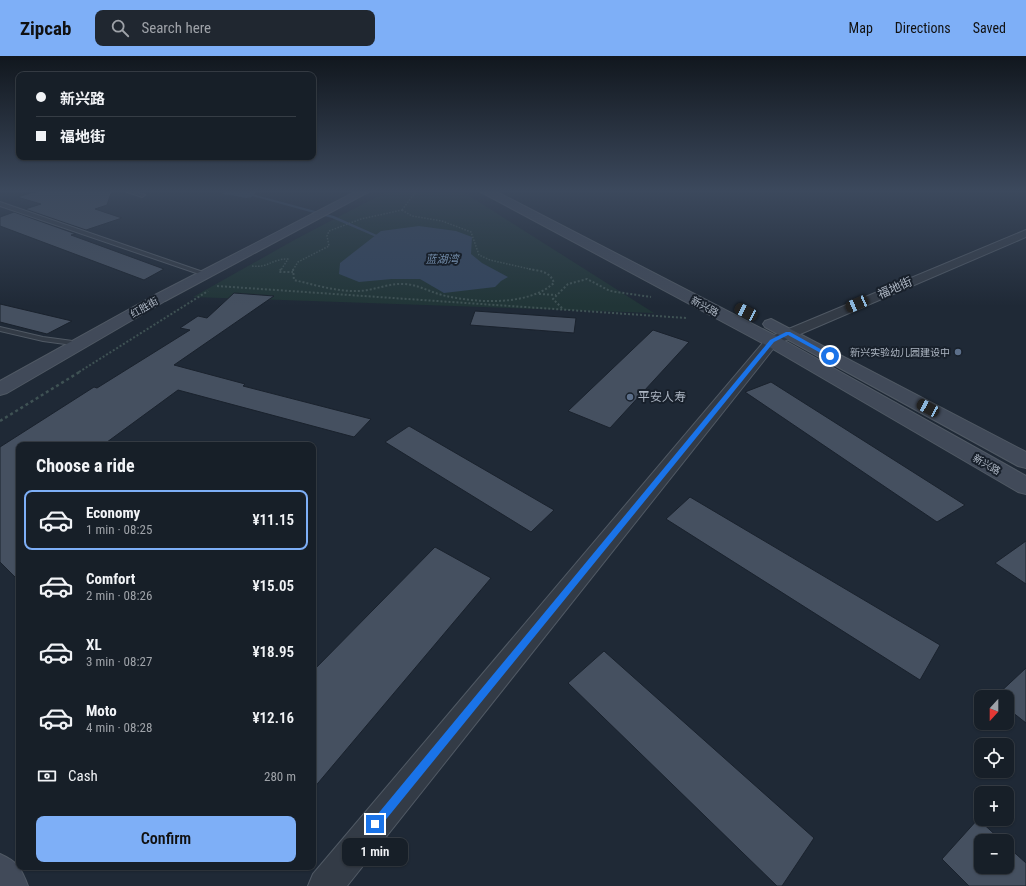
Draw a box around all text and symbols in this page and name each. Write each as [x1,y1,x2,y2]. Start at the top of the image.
search box [95,10,375,46]
text: Zipcab [20,17,71,40]
icon: search [109,17,131,39]
text: Search here [141,19,211,37]
text: Map [849,20,873,36]
text: Directions [895,20,951,36]
text: Saved [973,20,1006,36]
text: 新兴路 [60,90,105,108]
text: 福地街 [60,128,105,146]
water label: 蓝湖湾 [426,253,460,266]
street label: 福地街 [876,275,914,301]
car [844,294,870,314]
street label: 红胜街 [129,295,160,320]
street label: 新兴路 [689,295,721,318]
car [733,301,759,323]
route start [821,347,839,365]
place label: 新兴实验幼儿园建设中 [850,347,950,358]
marker: 新兴实验幼儿园建设中 [953,347,963,357]
place label: 平安人寿 [638,390,686,404]
marker: 平安人寿 [625,392,635,402]
car [915,397,941,419]
street label: 新兴路 [971,452,1002,477]
text: Choose a ride [36,455,135,476]
icon: car [38,502,74,538]
text: Economy [86,504,140,522]
text: ¥11.15 [252,511,294,529]
text: 1 min · 08:25 [86,522,152,537]
icon: car [38,568,74,604]
text: Comfort [86,570,135,588]
text: ¥15.05 [252,577,294,595]
text: 2 min · 08:26 [86,588,152,603]
icon: car [38,634,74,670]
text: XL [86,636,102,654]
text: ¥18.95 [252,643,294,661]
text: 3 min · 08:27 [86,654,152,669]
north arrow [974,690,1014,730]
map controls [974,690,1014,874]
icon: car [38,700,74,736]
text: Moto [86,702,117,720]
text: ¥12.16 [252,709,294,727]
text: 4 min · 08:28 [86,720,152,735]
button: locate [974,738,1014,778]
icon: cash [36,765,58,787]
text: Cash [68,767,98,785]
text: 280 m [264,769,296,784]
button: + [974,786,1014,826]
route end [366,815,384,833]
button: Confirm [36,816,296,862]
button: − [974,834,1014,874]
callout: 1 min [342,838,408,866]
text: 1 min [361,844,389,859]

